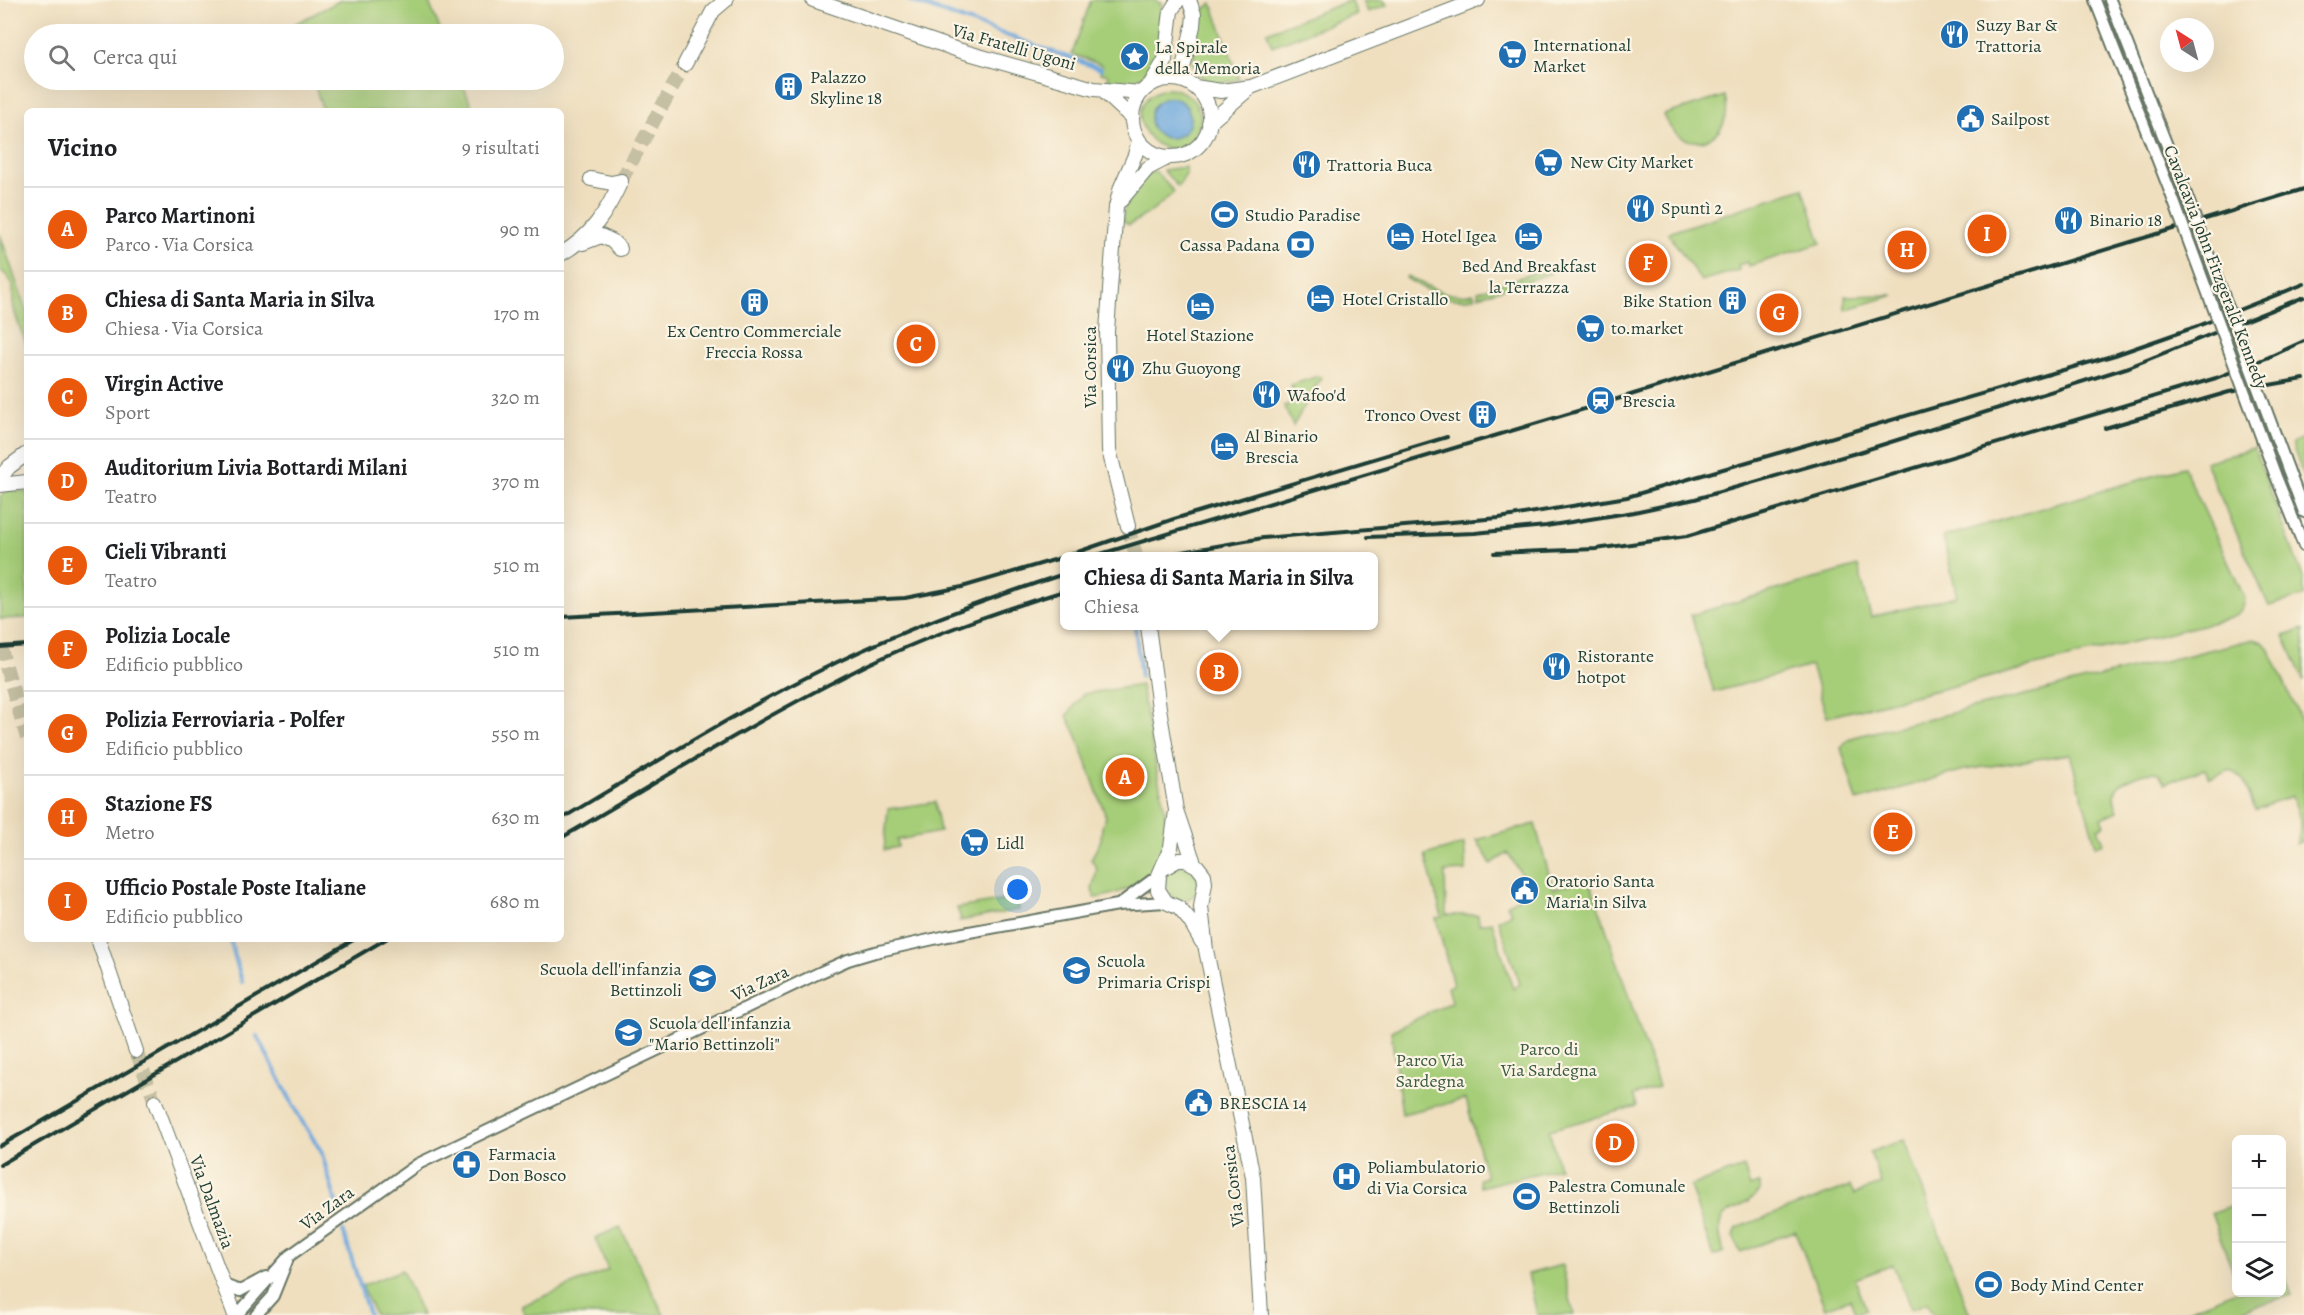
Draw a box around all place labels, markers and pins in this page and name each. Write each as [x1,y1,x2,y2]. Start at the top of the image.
place label: Suzy Bar & Trattoria [1976,13,2058,58]
restaurant icon: Suzy Bar & Trattoria [1939,19,1971,51]
place label: International Market [1533,33,1632,78]
place label: La Spirale della Memoria [1155,35,1261,80]
supermarket icon: International Market [1496,39,1528,71]
place icon: La Spirale della Memoria [1118,41,1150,73]
place label: Palazzo Skyline 18 [810,65,882,110]
building icon: Palazzo Skyline 18 [773,71,805,103]
public building icon: Sailpost [1954,103,1986,135]
place label: Sailpost [1991,107,2050,131]
supermarket icon: New City Market [1533,146,1565,178]
restaurant icon: Trattoria Buca [1290,149,1322,181]
place label: New City Market [1570,150,1693,174]
place label: Trattoria Buca [1327,153,1433,177]
restaurant icon: Spuntì 2 [1624,192,1656,224]
place label: Spuntì 2 [1661,196,1723,220]
sports icon: Studio Paradise [1208,199,1240,231]
place label: Studio Paradise [1245,203,1361,227]
restaurant icon: Binario 18 [2052,204,2084,236]
place label: Binario 18 [2089,208,2162,232]
pin: I [1968,212,2006,256]
hotel icon: Hotel Igea [1384,220,1416,252]
hotel icon: Bed And Breakfast la Terrazza [1513,221,1545,253]
place label: Hotel Igea [1421,224,1497,248]
pin: H [1888,228,1926,272]
bank icon: Cassa Padana [1285,229,1317,261]
place label: Cassa Padana [1180,233,1281,257]
pin: F [1628,240,1668,286]
place label: Bed And Breakfast la Terrazza [1461,254,1597,299]
hotel icon: Hotel Cristallo [1305,283,1337,315]
building icon: Bike Station [1717,285,1749,317]
building icon: Ex Centro Commerciale Freccia Rossa [738,286,770,318]
place label: Hotel Cristallo [1342,287,1448,311]
place label: Bike Station [1622,289,1712,313]
hotel icon: Hotel Stazione [1184,290,1216,322]
pin: G [1760,290,1798,336]
supermarket icon: to.market [1574,312,1606,344]
place label: to.market [1611,316,1684,340]
place label: Ex Centro Commerciale Freccia Rossa [667,319,841,364]
pin: C [896,322,936,366]
place label: Hotel Stazione [1146,323,1254,347]
restaurant icon: Zhu Guoyong [1105,352,1137,384]
place label: Zhu Guoyong [1142,356,1241,380]
restaurant icon: Wafoo'd [1250,379,1282,411]
place label: Wafoo'd [1286,383,1346,407]
station icon: Brescia [1585,385,1617,417]
place label: Brescia [1622,389,1676,413]
building icon: Tronco Ovest [1466,399,1498,431]
place label: Tronco Ovest [1365,403,1461,427]
place label: Al Binario Brescia [1244,424,1318,469]
hotel icon: Al Binario Brescia [1208,430,1240,462]
place label: Ristorante hotpot [1577,644,1654,689]
pin: B [1200,650,1238,694]
restaurant icon: Ristorante hotpot [1540,650,1572,682]
pin: A [1106,754,1144,800]
pin: E [1874,810,1912,854]
supermarket icon: Lidl [959,827,991,859]
place label: Lidl [996,831,1025,855]
place label: Oratorio Santa Maria in Silva [1546,869,1655,914]
public building icon: Oratorio Santa Maria in Silva [1509,875,1541,907]
place label: Scuola Primaria Crispi [1097,949,1211,994]
school or university icon: Scuola Primaria Crispi [1060,955,1092,987]
place label: Scuola dell'infanzia Bettinzoli [540,957,683,1002]
school or university icon: Scuola dell'infanzia Bettinzoli [687,963,719,995]
place label: Scuola dell'infanzia "Mario Bettinzoli" [649,1011,792,1056]
school or university icon: Scuola dell'infanzia "Mario Bettinzoli" [612,1017,644,1049]
public building icon: BRESCIA 14 [1182,1087,1214,1119]
place label: BRESCIA 14 [1219,1091,1307,1115]
pin: D [1596,1120,1634,1166]
place label: Farmacia Don Bosco [488,1142,566,1187]
pharmacy icon: Farmacia Don Bosco [451,1148,483,1180]
place label: Poliambulatorio di Via Corsica [1367,1155,1485,1200]
hospital icon: Poliambulatorio di Via Corsica [1330,1161,1362,1193]
place label: Palestra Comunale Bettinzoli [1548,1174,1686,1219]
sports icon: Palestra Comunale Bettinzoli [1511,1180,1543,1212]
sports icon: Body Mind Center [1973,1269,2005,1301]
place label: Body Mind Center [2010,1273,2144,1297]

